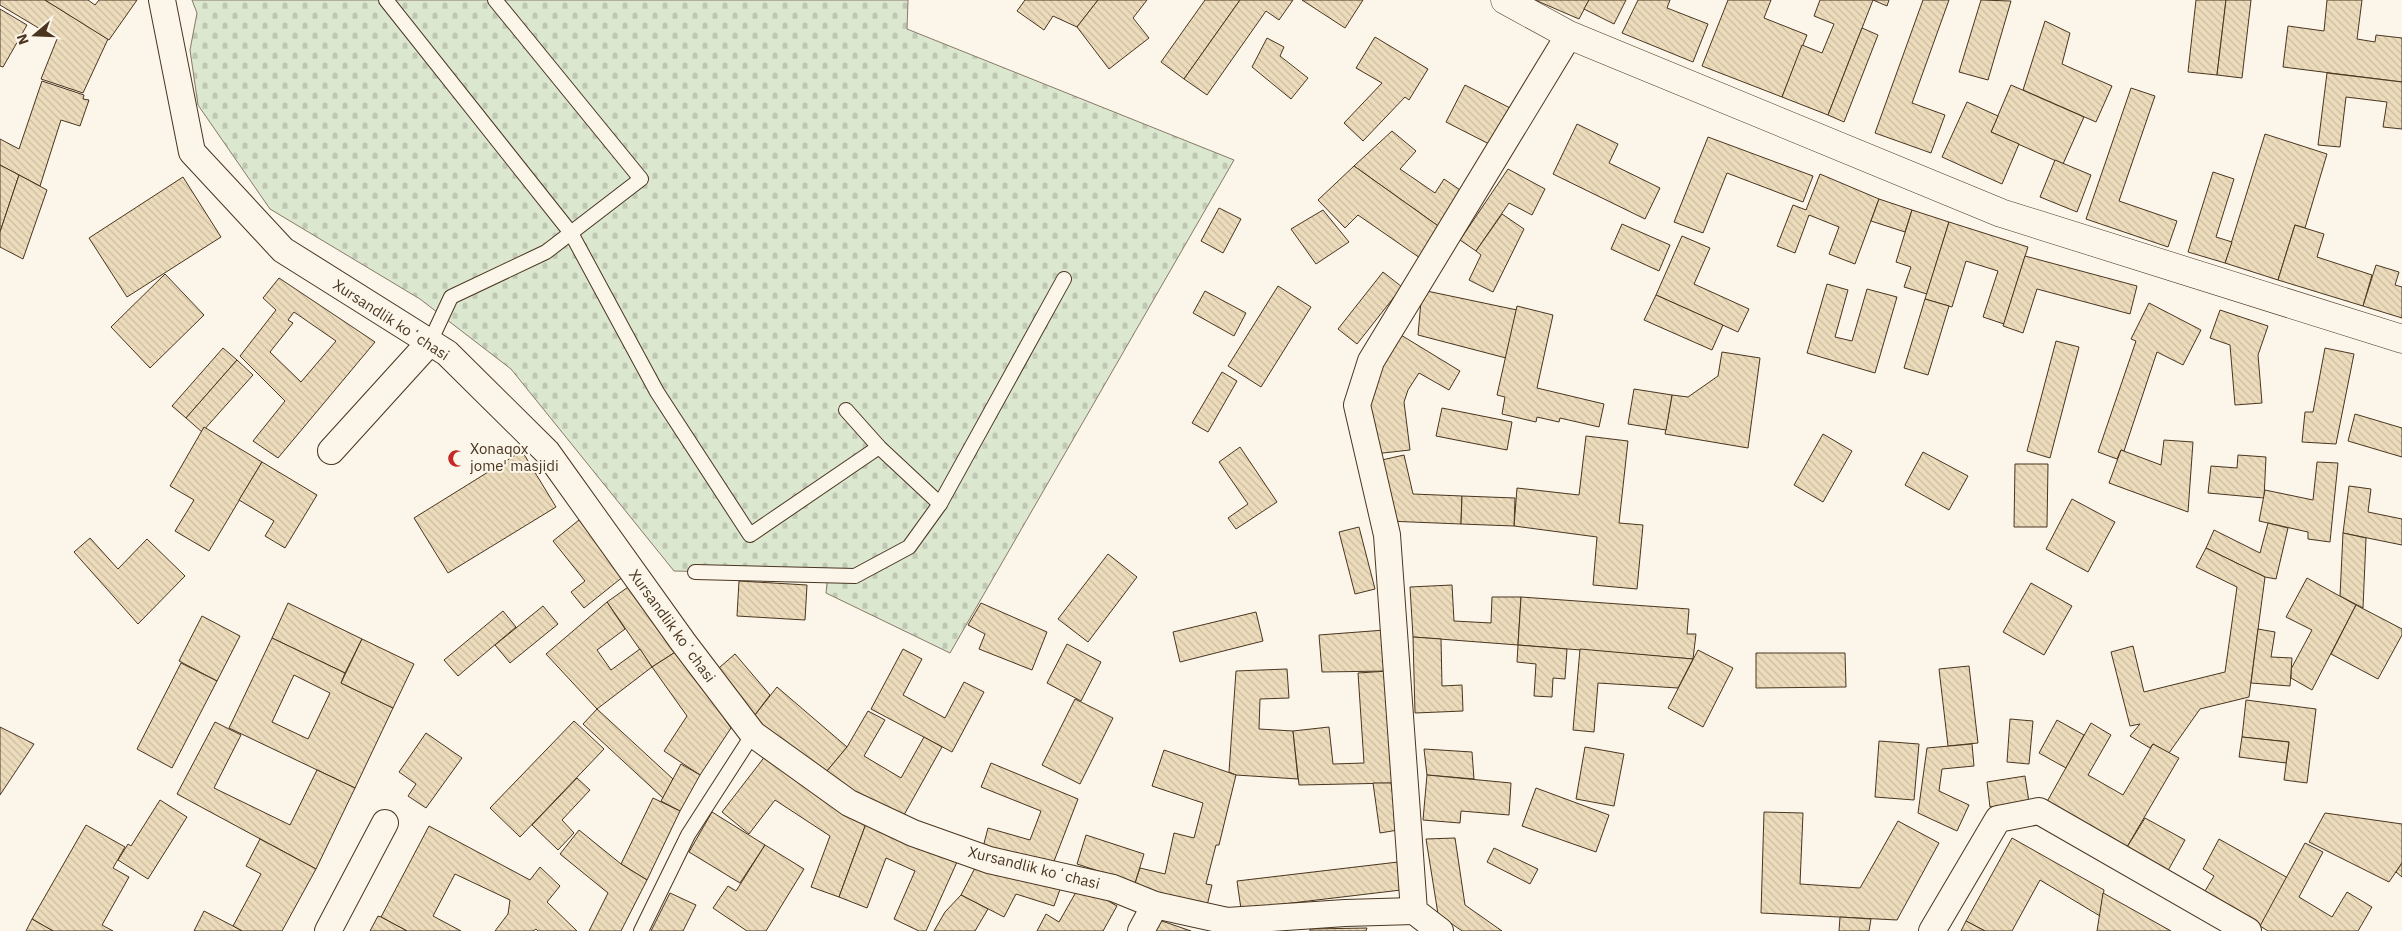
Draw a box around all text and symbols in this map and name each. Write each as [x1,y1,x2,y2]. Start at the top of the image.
north arrow [10,10,60,60]
text: N [13,32,33,47]
street label: Xursandlik koʻchasi [329,275,453,364]
place label: Xonaqox jome' masjidi [470,439,559,475]
mosque icon: Xonaqox jome' masjidi [446,448,466,468]
street label: Xursandlik koʻchasi [625,565,720,686]
street label: Xursandlik koʻchasi [966,842,1102,893]

